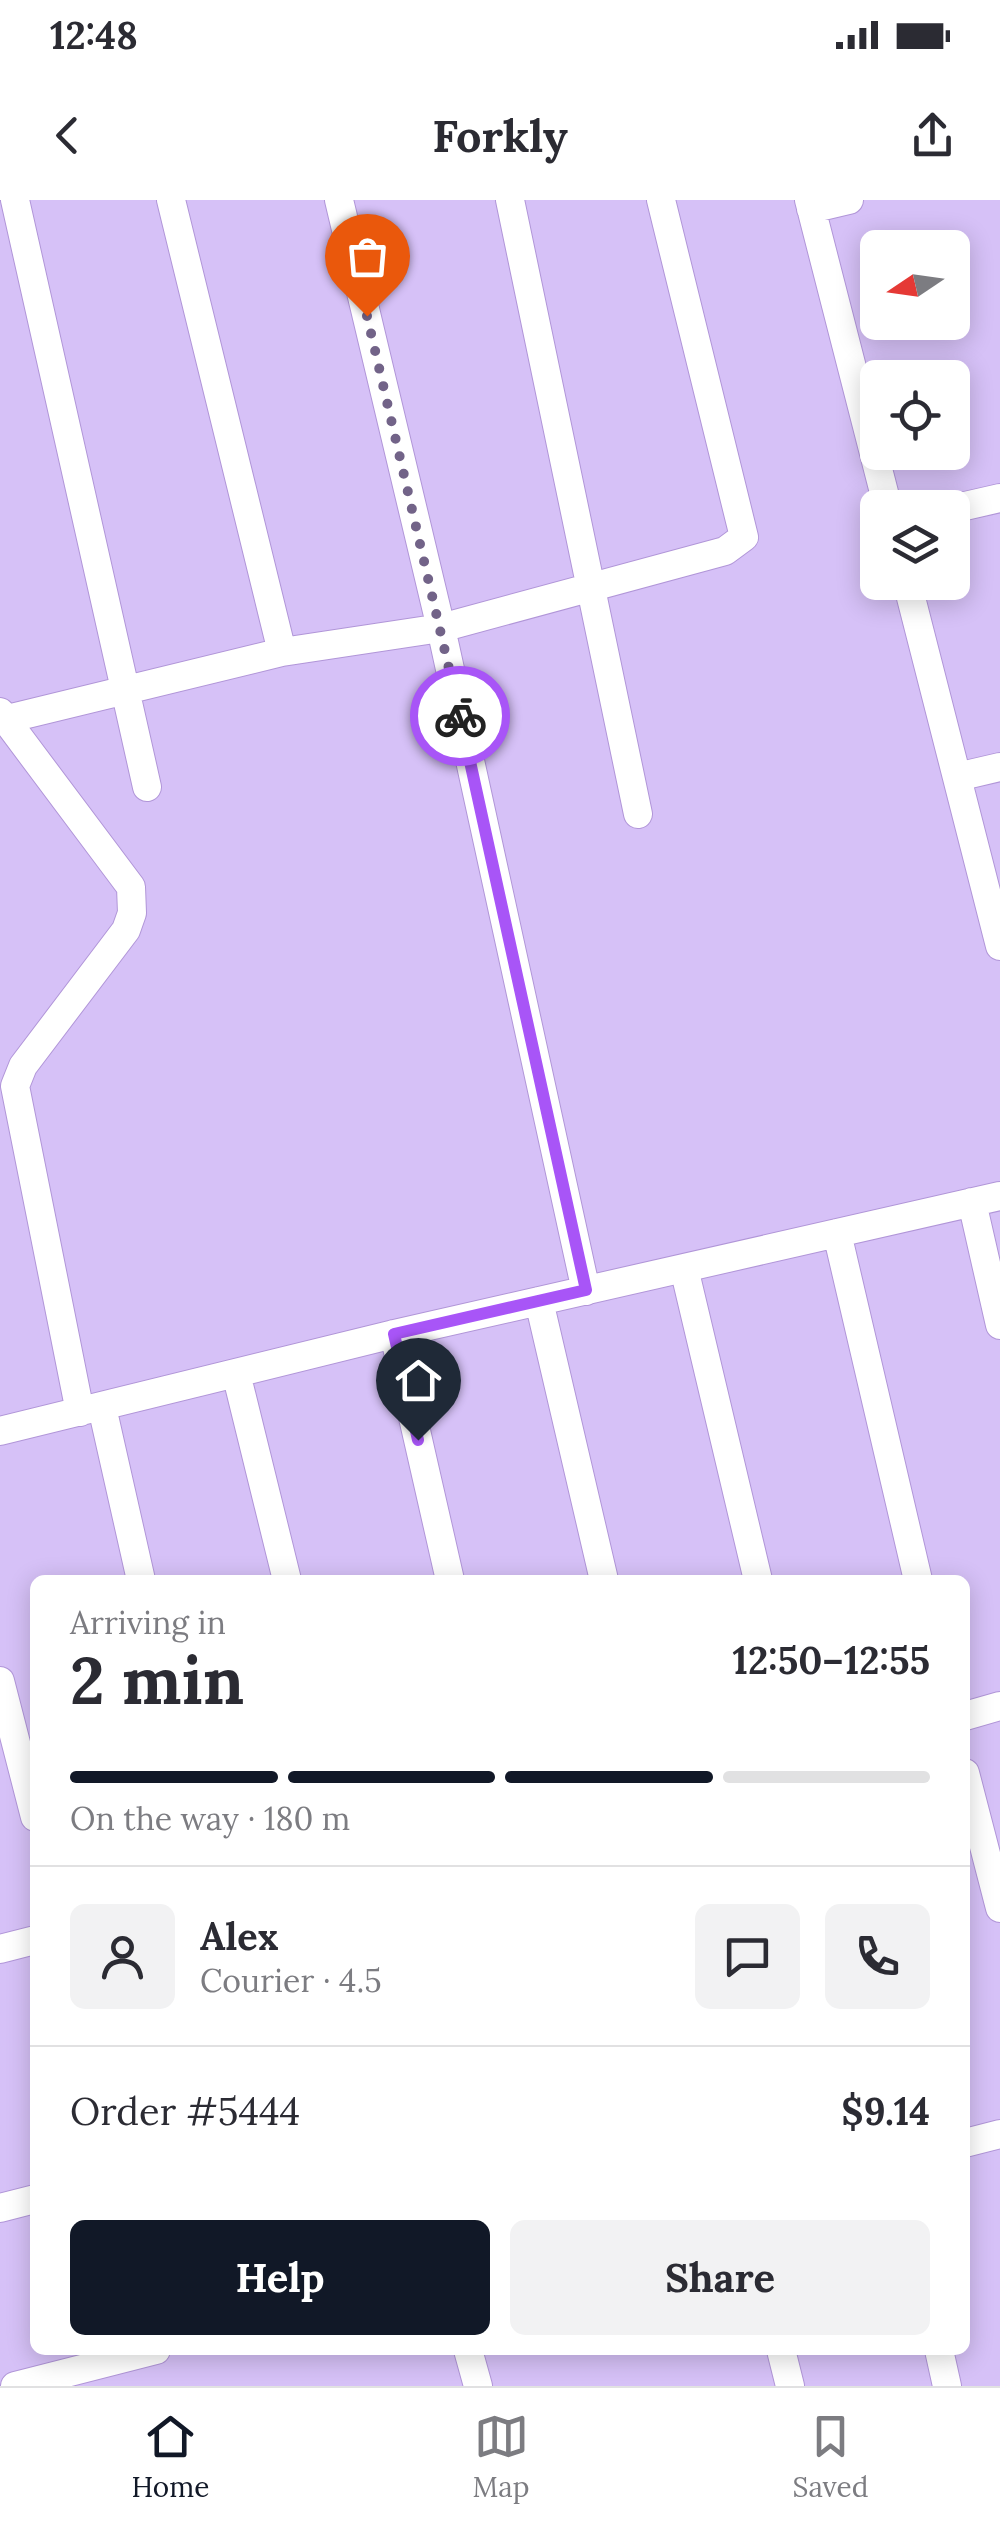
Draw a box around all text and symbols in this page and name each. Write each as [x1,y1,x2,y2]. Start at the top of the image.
text: 12:48 [50,11,138,59]
text: Forkly [432,107,568,164]
icon: back [40,108,95,163]
icon: share [905,108,960,163]
pin [325,214,410,317]
icon: bag [340,229,395,284]
north arrow [860,230,970,340]
map controls [860,230,970,600]
button: locate [860,360,970,470]
button: layers [860,490,970,600]
courier [410,666,510,766]
icon: bike [433,689,488,744]
pin [376,1338,461,1441]
icon: home [391,1353,446,1408]
text: Arriving in [70,1602,226,1643]
text: 12:50–12:55 [733,1636,930,1684]
text: 2 min [70,1639,244,1722]
text: On the way · 180 m [70,1798,350,1839]
button: person [70,1904,175,2009]
button: chat [695,1904,800,2009]
button: phone [825,1904,930,2009]
text: Alex [200,1912,279,1960]
text: Courier · 4.5 [200,1960,382,2001]
text: Order #5444 [70,2087,300,2135]
text: $9.14 [841,2087,930,2135]
button: Help [70,2220,490,2335]
button: Share [510,2220,930,2335]
tab: Home [132,2409,209,2505]
tab: Map [473,2409,529,2505]
tab: Saved [793,2409,868,2505]

